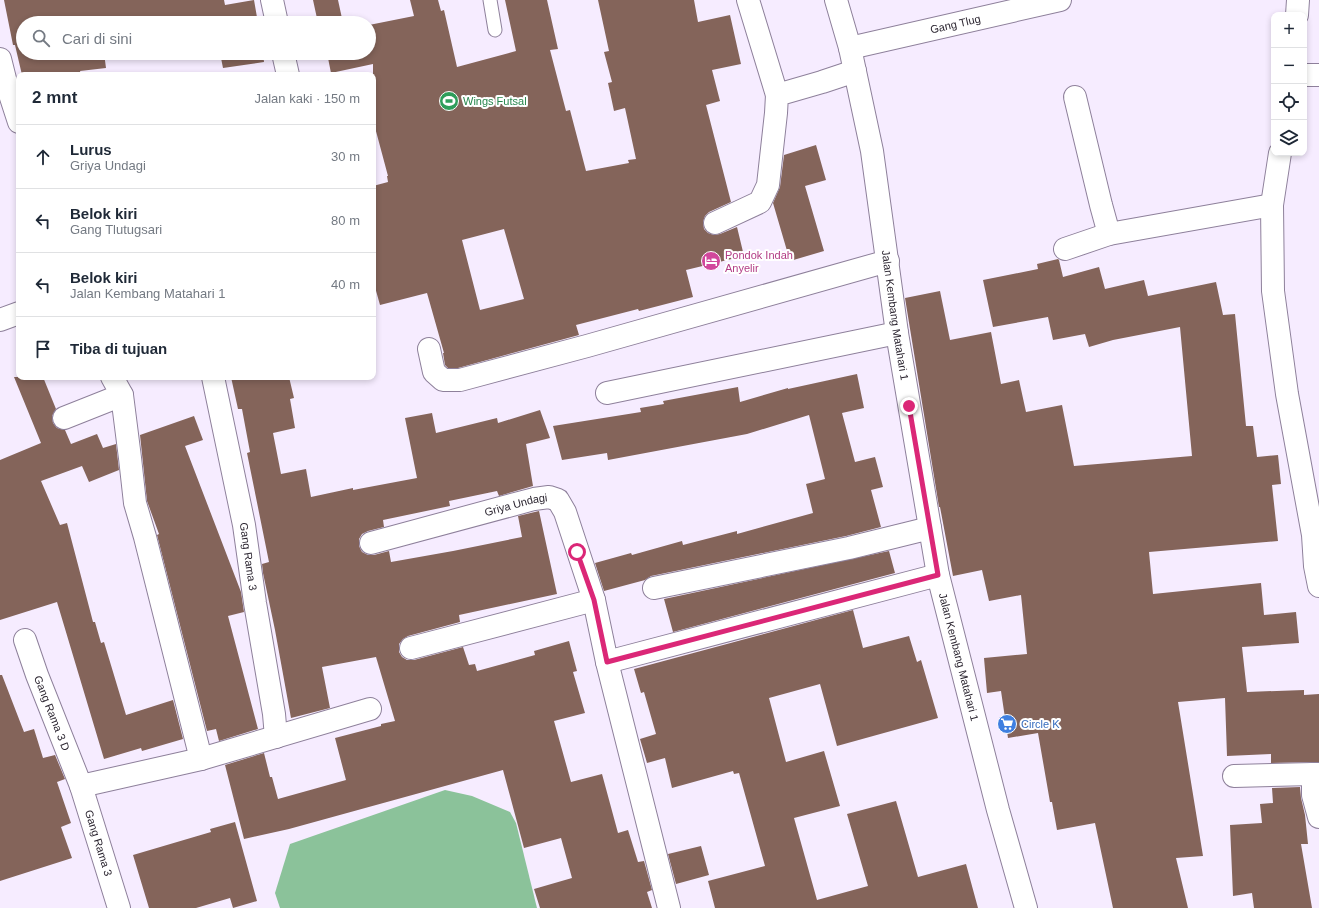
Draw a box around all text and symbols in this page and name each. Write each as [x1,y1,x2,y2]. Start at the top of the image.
street label: Gang Tlug [929,12,982,35]
map controls [1271,12,1307,156]
button: + [1271,12,1307,48]
search box [16,16,376,60]
icon: search [30,27,52,49]
text: Cari di sini [62,30,132,47]
button: − [1271,48,1307,84]
button: locate [1271,84,1307,120]
text: 2 mnt [32,88,77,107]
sports icon: Wings Futsal [438,90,460,112]
text: Jalan kaki · 150 m [255,91,360,106]
place label: Wings Futsal [463,95,527,107]
button: layers [1271,120,1307,156]
text: Lurus [70,141,112,158]
icon: ahead [32,146,54,168]
text: 30 m [331,149,360,164]
text: Griya Undagi [70,158,146,173]
text: Belok kiri [70,205,138,222]
icon: left [32,210,54,232]
text: 80 m [331,213,360,228]
text: Gang Tlutugsari [70,222,162,237]
place label: Pondok Indah Anyelir [725,249,793,274]
street label: Jalan Kembang Matahari 1 [880,249,911,381]
hotel icon: Pondok Indah Anyelir [700,250,722,272]
text: Belok kiri [70,269,138,286]
icon: left [32,274,54,296]
text: 40 m [331,277,360,292]
text: Jalan Kembang Matahari 1 [70,286,225,301]
icon: arrive [32,338,54,360]
text: Tiba di tujuan [70,340,167,357]
route end [900,397,918,415]
street label: Griya Undagi [483,491,548,518]
street label: Gang Rama 3 [238,522,259,591]
route start [568,543,586,561]
street label: Jalan Kembang Matahari 1 [937,592,981,722]
street label: Gang Rama 3 D [32,674,72,752]
supermarket icon: Circle K [996,713,1018,735]
place label: Circle K [1021,718,1060,730]
street label: Gang Rama 3 [83,808,115,877]

